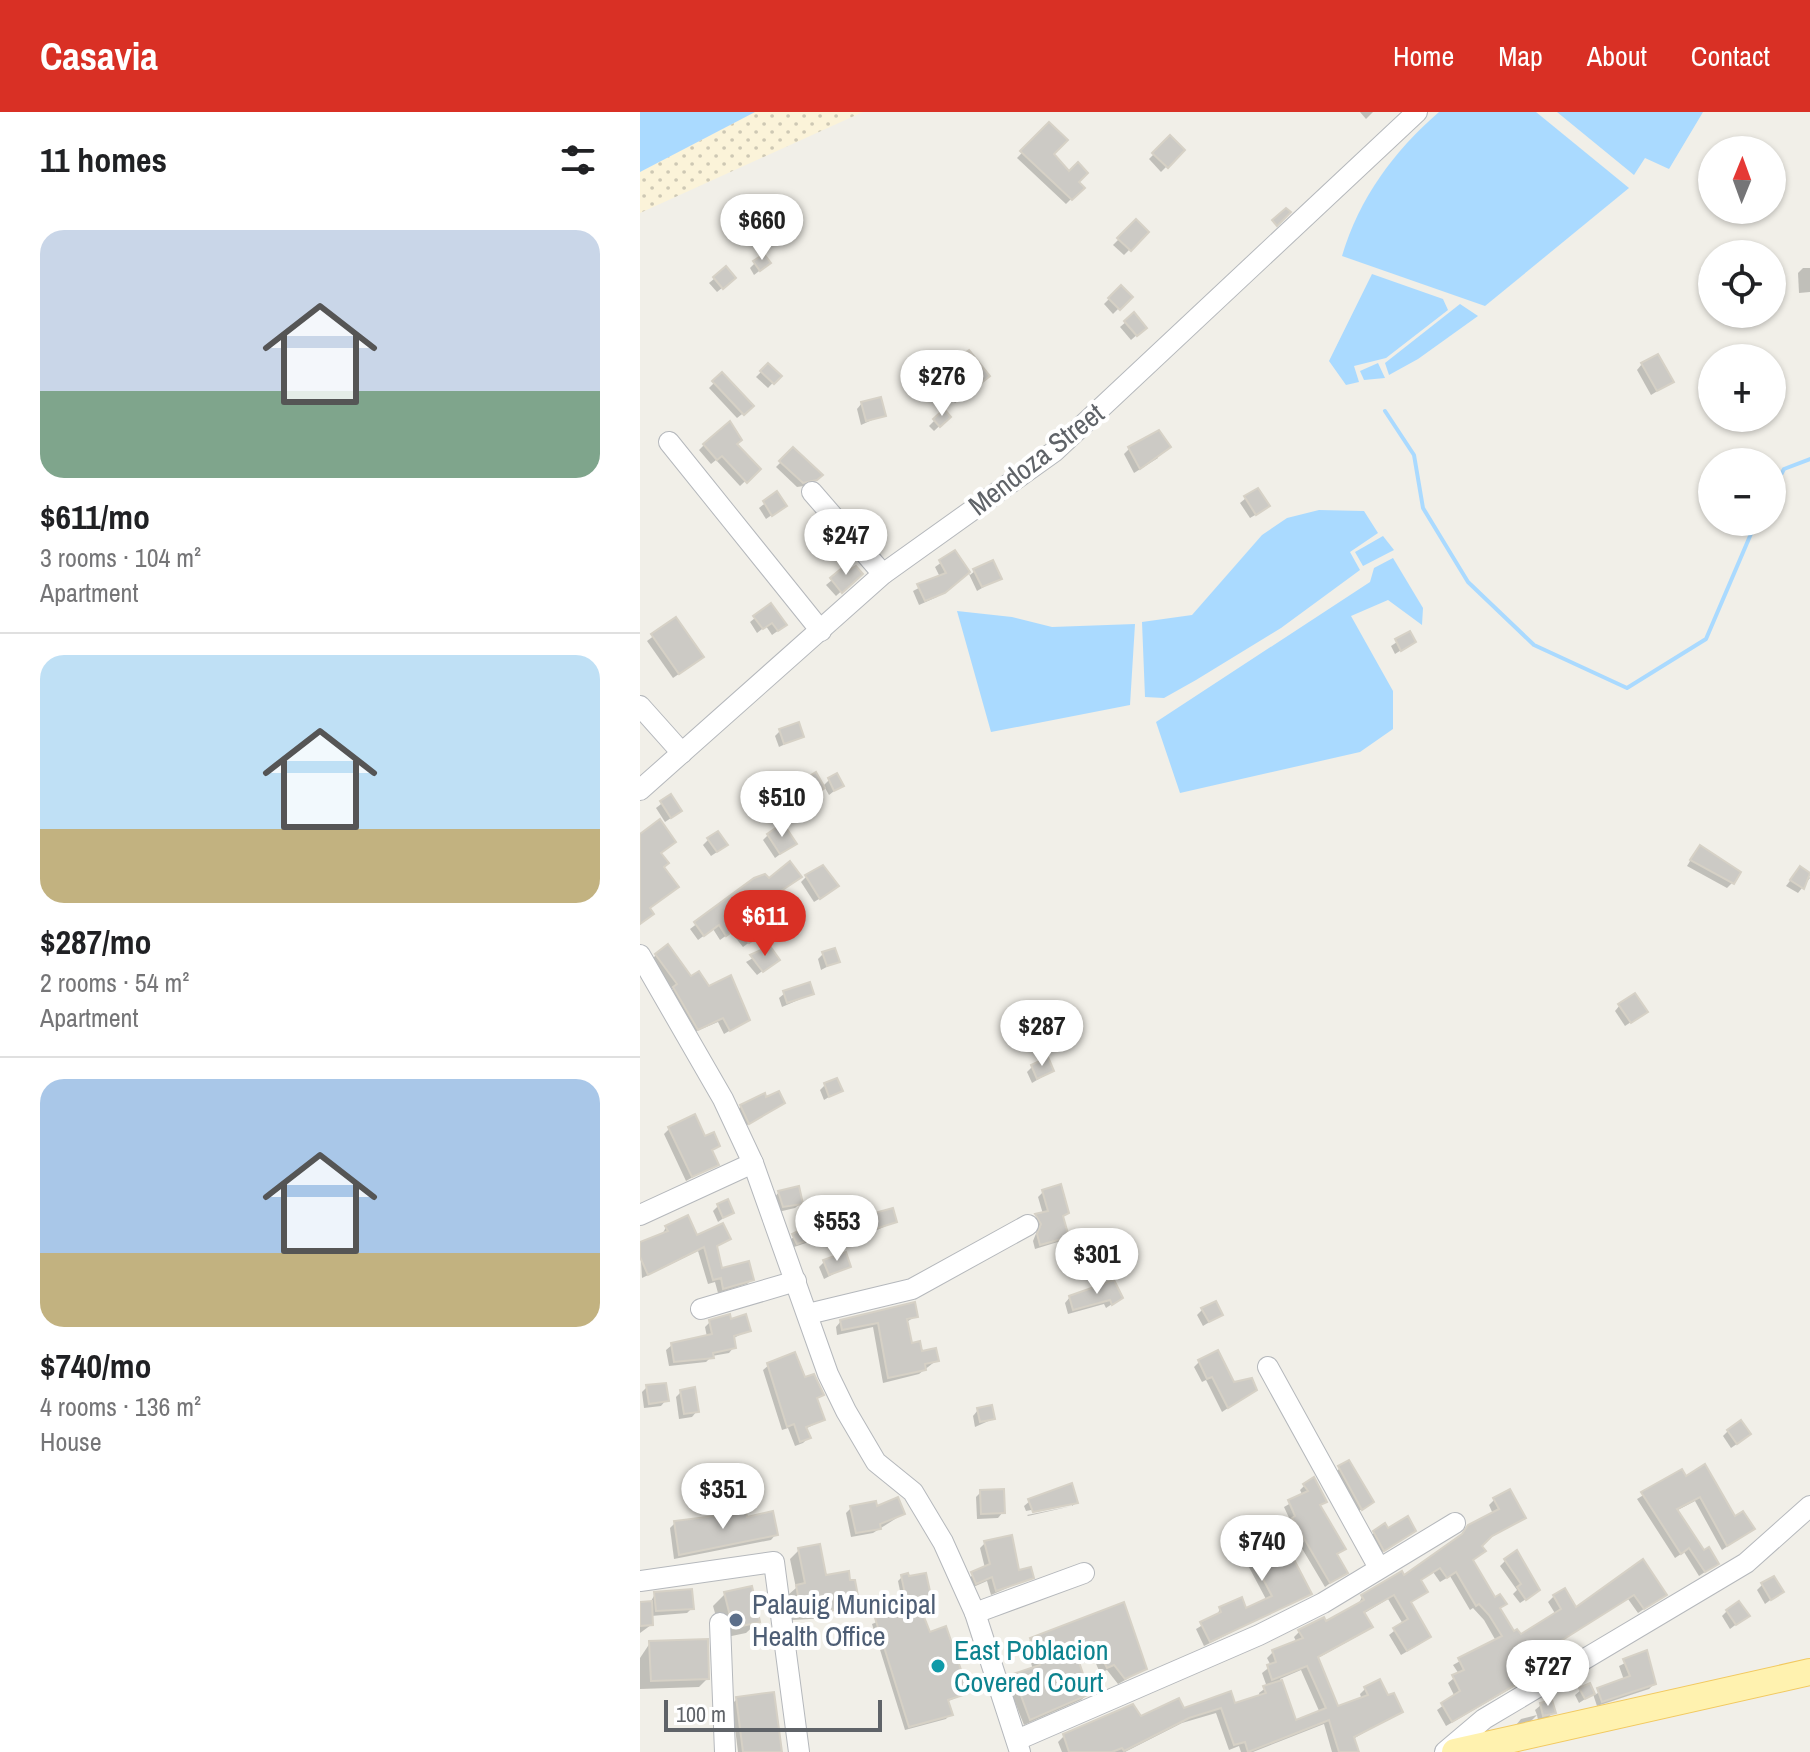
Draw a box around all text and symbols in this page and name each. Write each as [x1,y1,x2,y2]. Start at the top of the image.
text: Casavia [40,31,158,82]
text: Home [1393,37,1454,75]
text: Map [1498,37,1543,75]
text: About [1587,37,1647,75]
text: Contact [1691,37,1770,75]
north arrow [1698,136,1786,224]
map controls [1698,136,1786,536]
text: 11 homes [40,137,167,183]
icon: filters [556,138,600,182]
pin: $660 [715,194,809,262]
text: $660 [738,202,786,237]
button: locate [1698,240,1786,328]
icon: home [248,282,392,426]
button: + [1698,344,1786,432]
pin: $276 [895,350,989,418]
text: $276 [918,358,966,393]
street label: Mendoza Street [960,394,1112,524]
button: − [1698,448,1786,536]
text: $611/mo [40,494,150,540]
pin: $247 [799,509,893,577]
text: $247 [822,517,870,552]
text: 3 rooms · 104 m² [40,540,201,575]
text: Apartment [40,575,138,610]
icon: home [248,707,392,851]
pin: $510 [735,771,829,839]
text: $510 [758,779,806,814]
pin: $611 [718,890,812,958]
text: $611 [742,898,788,933]
text: $287/mo [40,919,152,965]
text: 2 rooms · 54 m² [40,965,189,1000]
text: Apartment [40,1000,138,1035]
pin: $287 [995,1000,1089,1068]
text: $287 [1018,1008,1066,1043]
icon: home [248,1131,392,1275]
pin: $553 [790,1195,884,1263]
text: $553 [813,1203,861,1238]
pin: $301 [1050,1228,1144,1296]
text: $301 [1073,1236,1121,1271]
text: $740/mo [40,1343,152,1389]
text: 4 rooms · 136 m² [40,1389,201,1424]
text: House [40,1424,102,1459]
pin: $351 [676,1463,770,1531]
text: $351 [699,1471,747,1506]
pin: $740 [1215,1515,1309,1583]
text: $740 [1238,1523,1286,1558]
place label: Palauig Municipal Health Office [752,1585,936,1655]
marker: Palauig Municipal Health Office [727,1611,745,1629]
place label: East Poblacion Covered Court [954,1631,1108,1701]
pin: $727 [1501,1640,1595,1708]
text: $727 [1524,1648,1572,1683]
marker: East Poblacion Covered Court [929,1657,947,1675]
scale bar [664,1696,882,1732]
text: 100 m [676,1699,726,1729]

